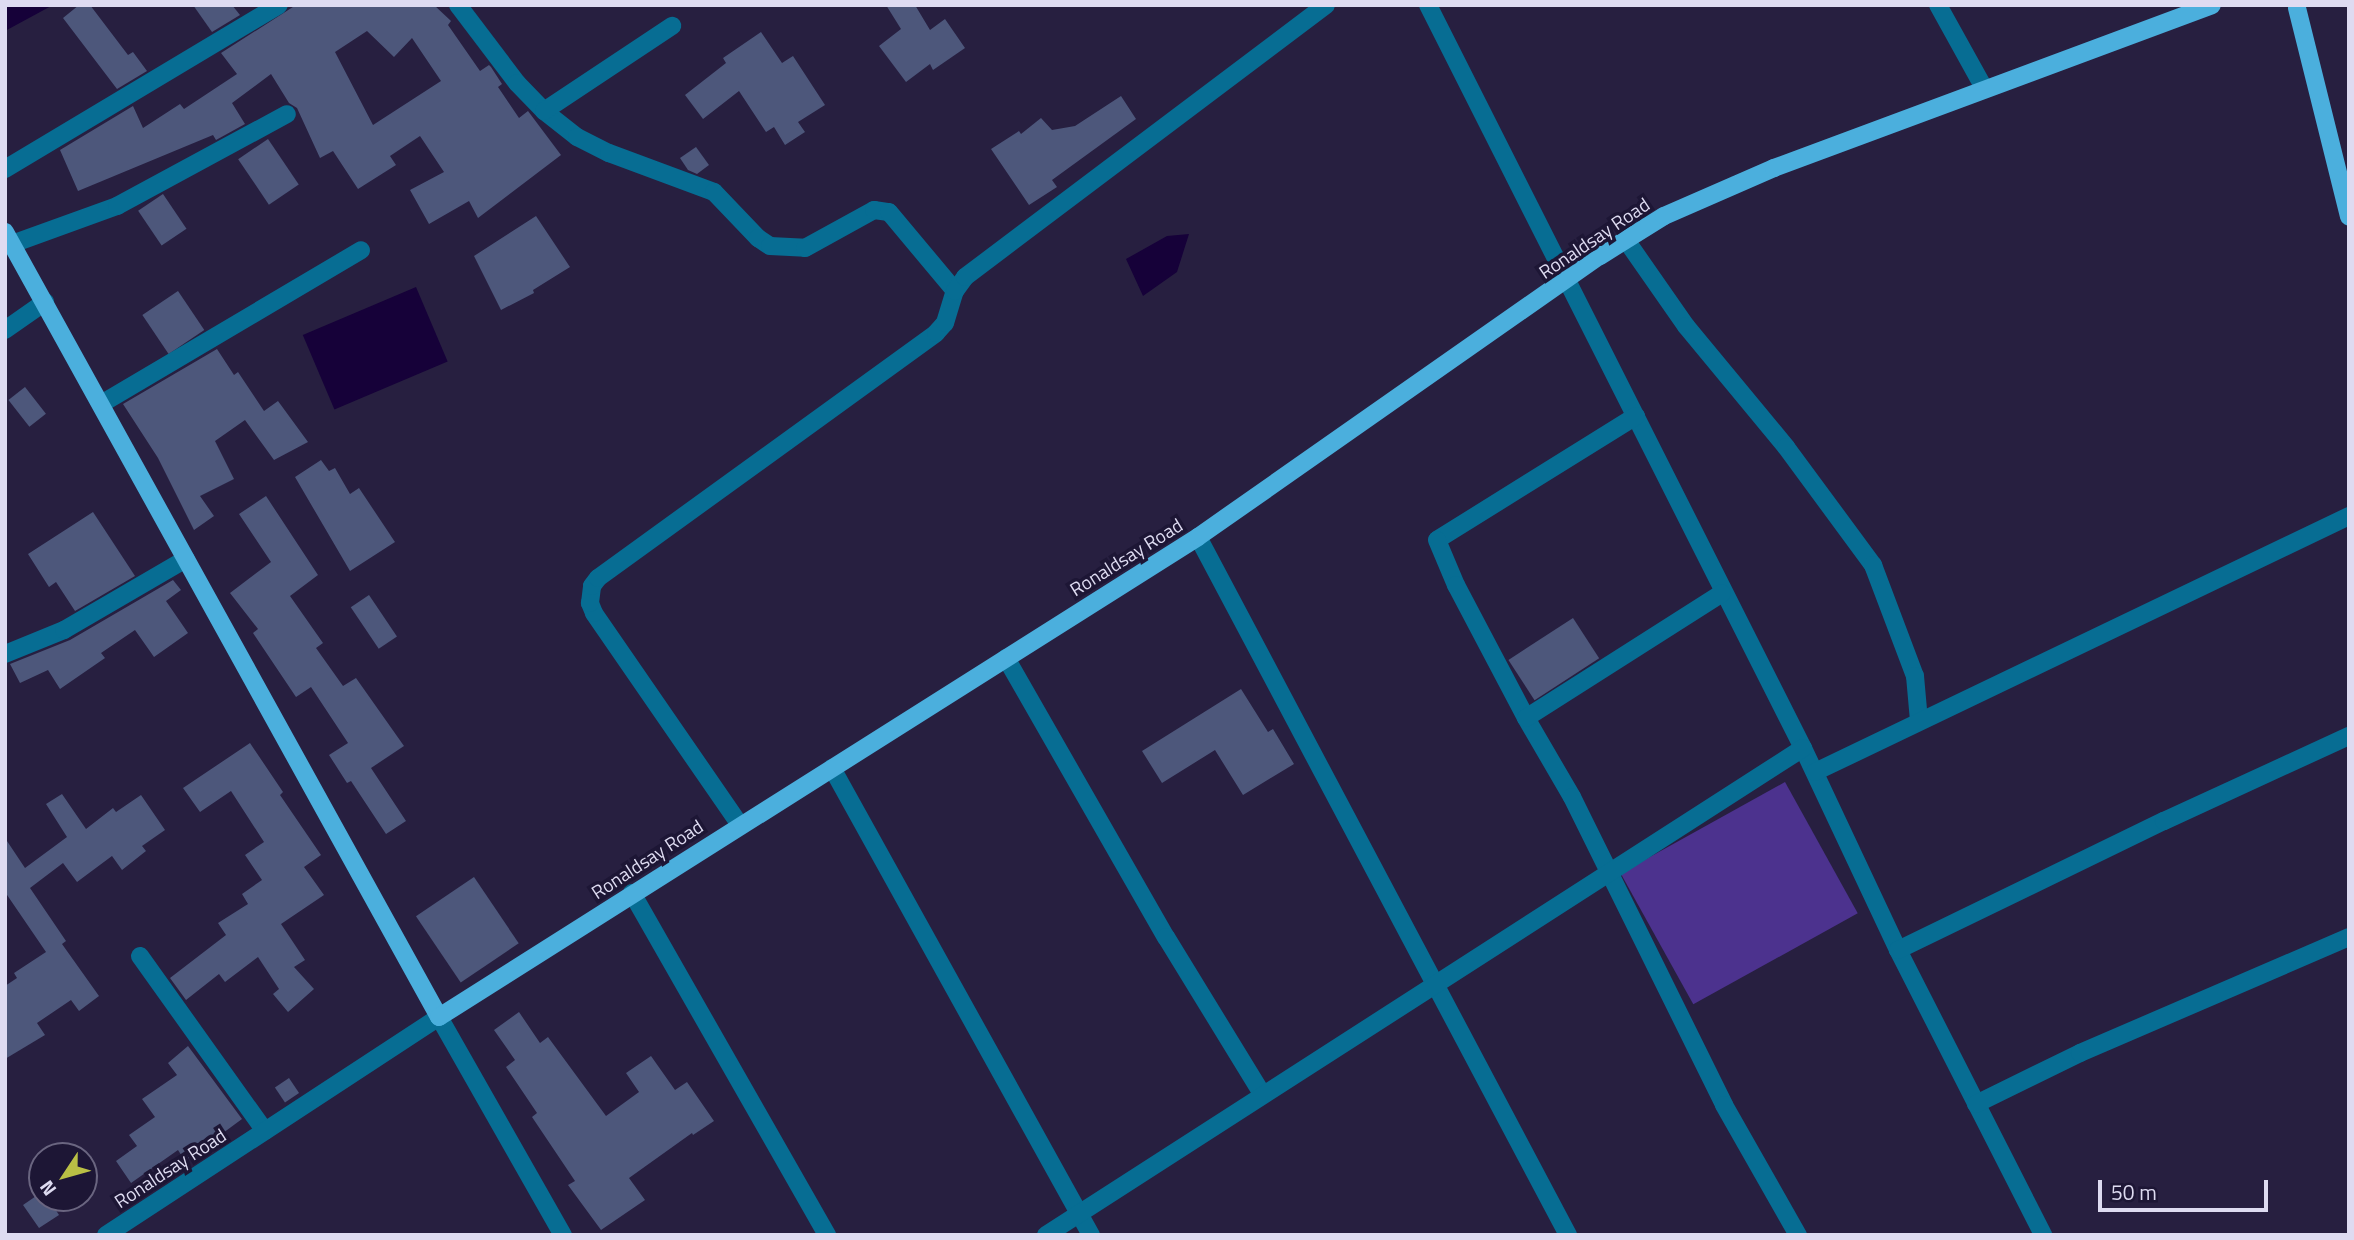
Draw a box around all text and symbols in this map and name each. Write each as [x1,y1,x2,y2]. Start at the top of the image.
street label: Ronaldsay Road [1534,193,1654,283]
street label: Ronaldsay Road [1065,513,1187,601]
street label: Ronaldsay Road [587,814,707,904]
street label: Ronaldsay Road [110,1123,230,1213]
north arrow [28,1142,98,1212]
scale bar [2102,1166,2272,1210]
text: N [32,1175,63,1202]
text: 50 m [2111,1176,2157,1208]

